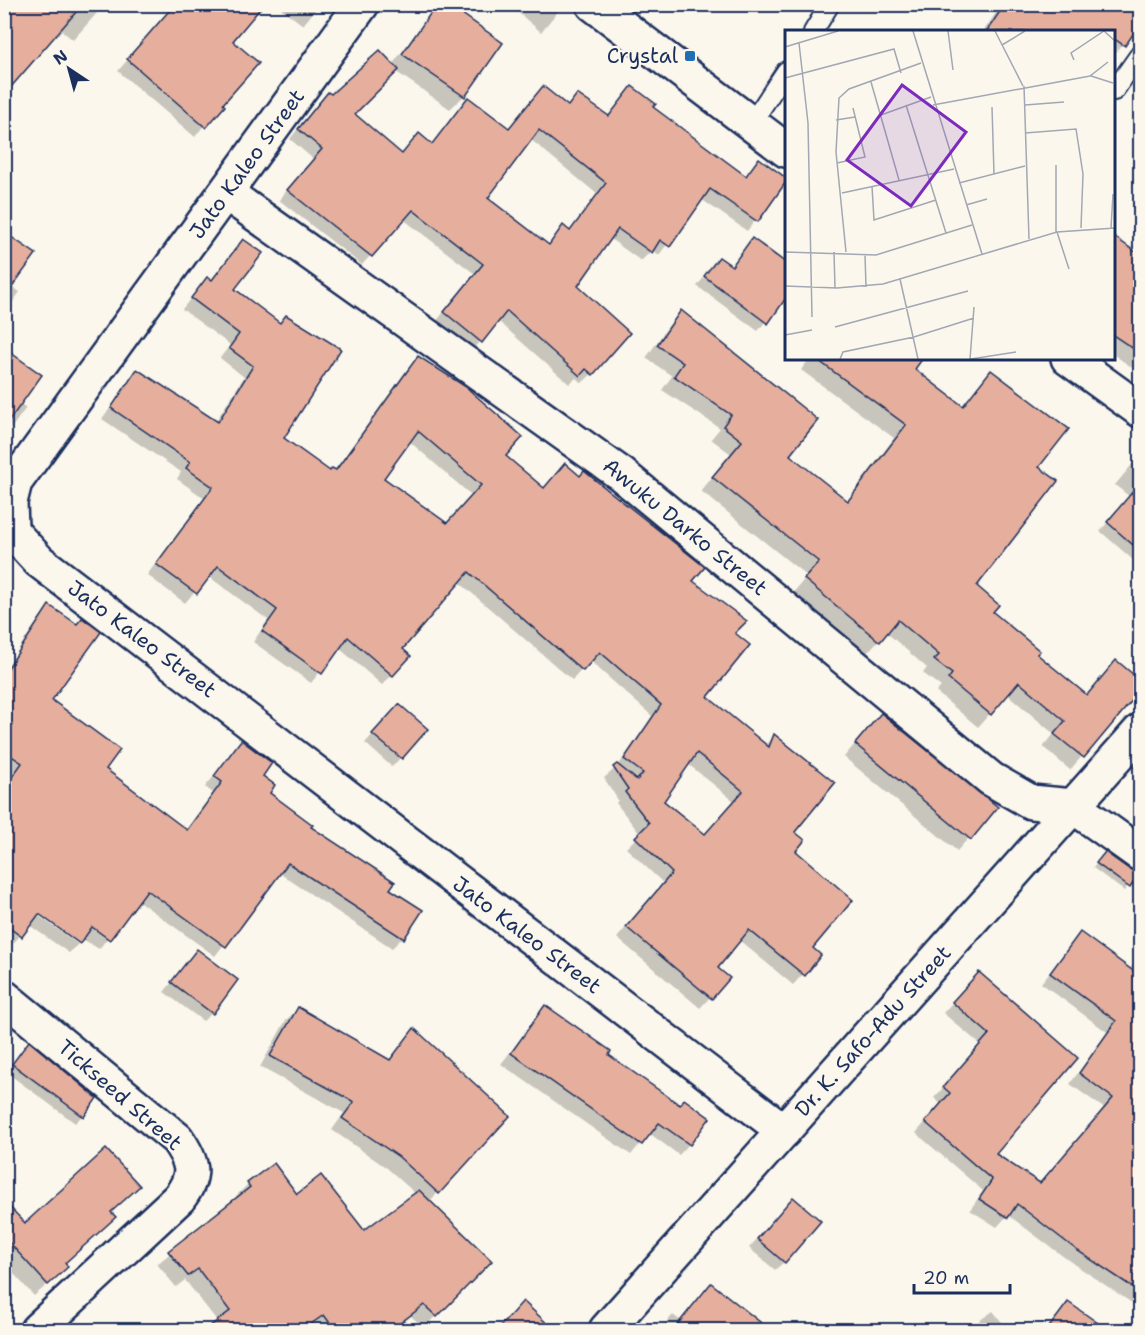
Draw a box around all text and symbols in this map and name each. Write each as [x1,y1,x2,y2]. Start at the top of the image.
inset map [785,30,1115,360]
north arrow [39,39,99,99]
place label: Crystal [607,42,679,70]
text: N [49,45,72,69]
marker: Crystal [683,49,697,63]
street label: Jato Kaleo Street [183,83,311,245]
street label: Awuku Darko Street [597,452,773,602]
street label: Jato Kaleo Street [62,574,222,704]
street label: Jato Kaleo Street [447,870,607,1000]
street label: Dr. K. Safo-Adu Street [789,939,957,1123]
street label: Tickseed Street [52,1033,188,1157]
scale bar [914,1257,1010,1295]
text: 20 m [923,1266,969,1290]

